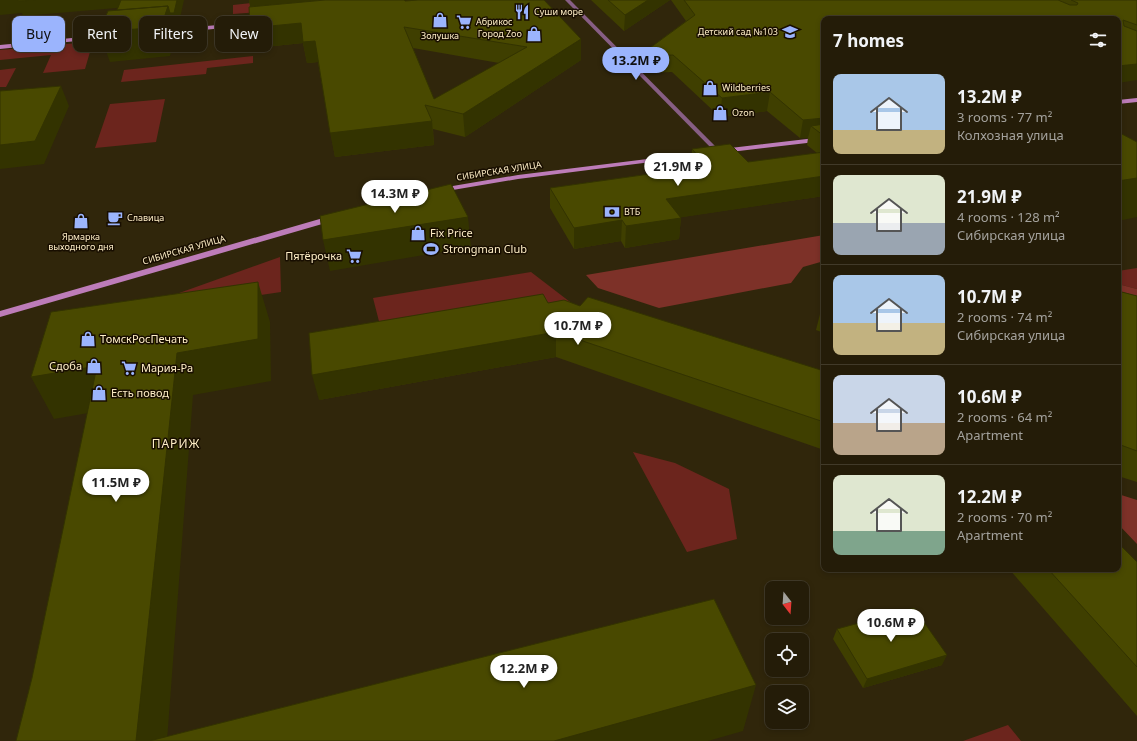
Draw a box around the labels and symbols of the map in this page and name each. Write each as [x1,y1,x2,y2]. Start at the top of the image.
restaurant icon: Суши море [513,3,531,21]
place label: Суши море [534,5,583,18]
shop icon: Золушка [431,11,449,29]
supermarket icon: Абрикос [455,13,473,31]
place label: Абрикос [476,15,513,28]
school or university icon: Детский сад №103 [781,23,799,41]
shop icon: Город Zoo [525,25,543,43]
place label: Детский сад №103 [698,25,778,38]
place label: Город Zoo [478,27,522,40]
place label: Золушка [421,29,459,42]
pin: 13.2M ₽ [599,47,673,81]
shop icon: Wildberries [701,79,719,97]
place label: Wildberries [722,81,770,94]
shop icon: Ozon [711,104,729,122]
place label: Ozon [732,106,754,119]
pin: 21.9M ₽ [641,153,715,187]
street label: СИБИРСКАЯ УЛИЦА [456,157,543,184]
pin: 14.3M ₽ [358,180,432,214]
bank icon: ВТБ [603,203,621,221]
place label: ВТБ [624,205,641,218]
cafe icon: Славица [106,209,124,227]
place label: Славица [127,211,164,224]
shop icon: Ярмарка выходного дня [72,212,90,230]
shop icon: Fix Price [409,224,427,242]
place label: Fix Price [430,225,473,240]
place label: Ярмарка выходного дня [48,230,114,253]
street label: СИБИРСКАЯ УЛИЦА [141,231,227,268]
sports icon: Strongman Club [422,240,440,258]
place label: Strongman Club [443,241,527,256]
supermarket icon: Пятёрочка [345,247,363,265]
place label: Пятёрочка [285,248,342,263]
pin: 10.7M ₽ [541,312,615,346]
shop icon: ТомскРосПечать [79,330,97,348]
place label: ТомскРосПечать [100,331,188,346]
shop icon: Сдоба [85,357,103,375]
place label: Сдоба [49,358,82,373]
supermarket icon: Мария-Ра [120,359,138,377]
place label: Мария-Ра [141,360,193,375]
shop icon: Есть повод [90,384,108,402]
place label: Есть повод [111,385,169,400]
district label: ПАРИЖ [152,435,200,452]
pin: 11.5M ₽ [79,469,153,503]
north arrow [765,581,809,625]
pin: 10.6M ₽ [854,609,928,643]
pin: 12.2M ₽ [487,655,561,689]

